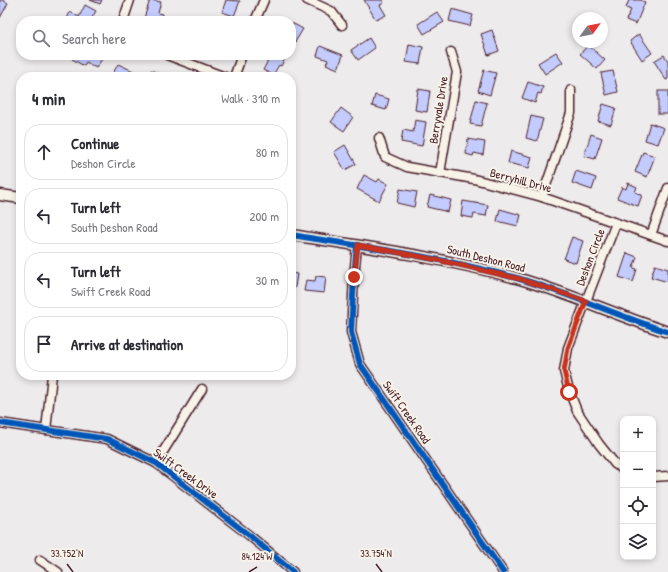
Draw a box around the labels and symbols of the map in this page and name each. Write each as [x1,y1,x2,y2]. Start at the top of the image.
north arrow [572,12,608,48]
street label: Berryvale Drive [424,75,452,145]
street label: Berryhill Drive [488,164,554,196]
street label: Deshon Circle [571,226,609,288]
street label: South Deshon Road [445,240,527,276]
route end [345,268,363,286]
street label: Swift Creek Road [379,377,435,447]
route start [560,383,578,401]
street label: Swift Creek Drive [150,444,222,502]
text: 33.752°N [51,547,83,560]
text: 33.754°N [360,547,392,560]
text: 84.124°W [242,550,273,563]

